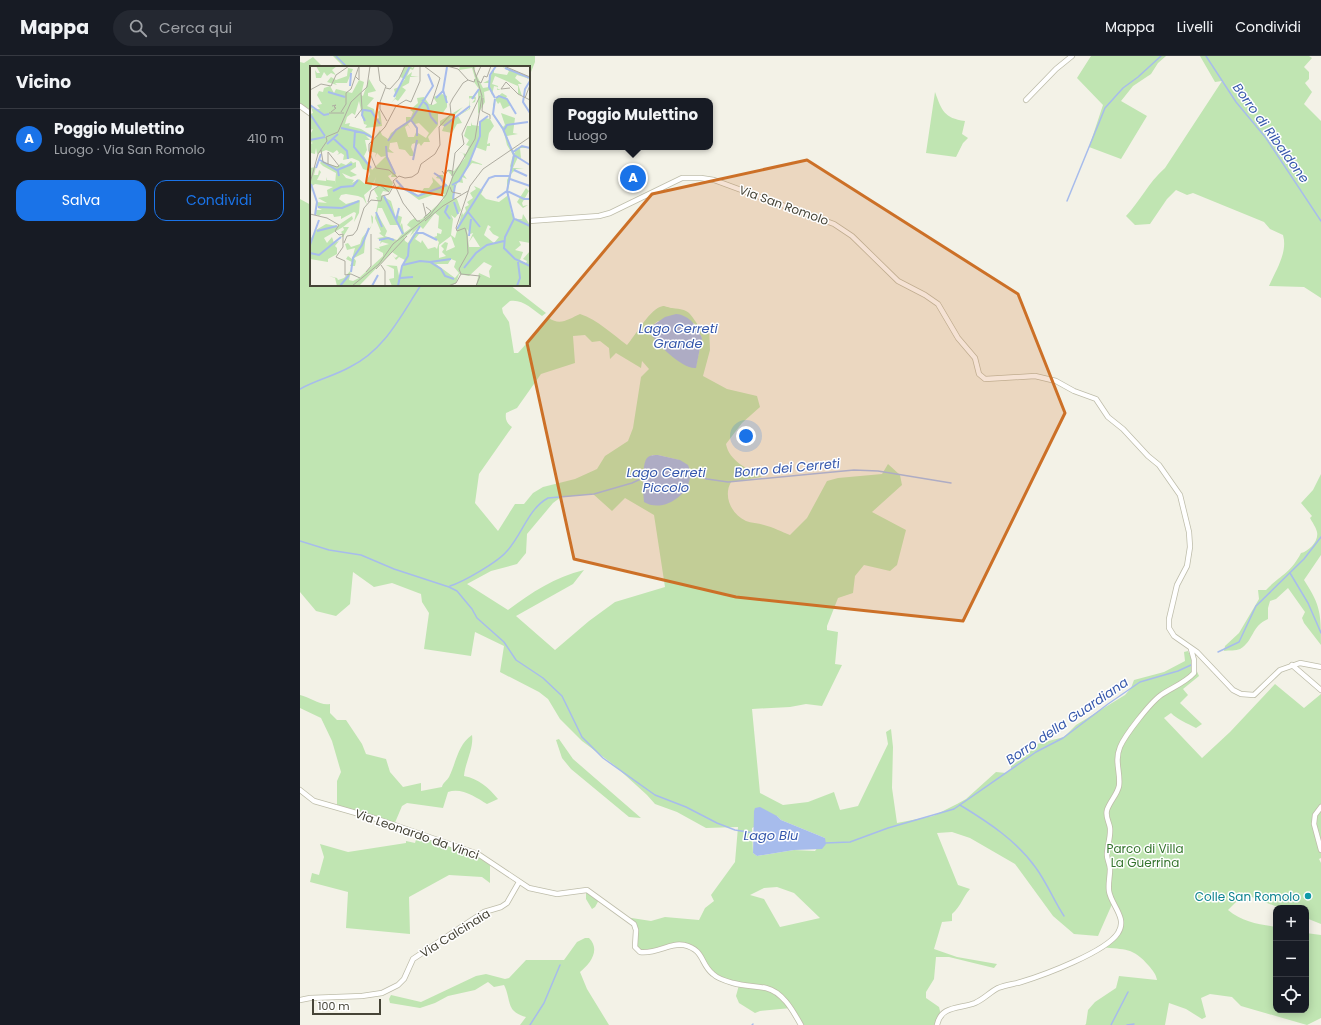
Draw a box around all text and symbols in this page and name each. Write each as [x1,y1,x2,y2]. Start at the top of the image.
search box [113,10,393,46]
text: Mappa [20,14,89,41]
icon: search [127,17,149,39]
text: Cerca qui [159,17,232,38]
text: Mappa [1105,17,1155,37]
text: Livelli [1177,17,1213,37]
text: Condividi [1235,17,1301,37]
inset map [310,66,530,286]
text: Vicino [16,70,71,94]
water label: Borro di Ribaldone [1228,79,1314,187]
popup [553,98,713,150]
text: Poggio Mulettino [568,104,698,125]
text: Poggio Mulettino [54,118,184,139]
text: Luogo [568,126,607,145]
text: A [24,129,34,148]
text: 410 m [247,129,284,148]
text: Luogo · Via San Romolo [54,140,205,159]
pin: A [620,163,646,193]
button: Salva [16,180,146,221]
button: Condividi [154,180,284,221]
street label: Via San Romolo [737,181,831,229]
water label: Lago Cerreti Grande [638,319,718,353]
your location [736,426,756,446]
water label: Borro dei Cerreti [733,454,841,482]
water label: Lago Cerreti Piccolo [626,463,706,497]
water label: Borro della Guardiana [1002,673,1132,769]
street label: Via Leonardo da Vinci [353,805,481,863]
water label: Lago Blu [744,826,798,845]
park label: Parco di Villa La Guerrina [1106,840,1184,871]
place label: Colle San Romolo [1195,888,1300,905]
marker: Colle San Romolo [1303,891,1313,901]
street label: Via Calcinaia [417,905,493,961]
map controls [1273,905,1309,1013]
button: + [1273,905,1309,941]
button: − [1273,941,1309,977]
button: locate [1273,977,1309,1013]
scale bar [312,997,381,1016]
text: 100 m [318,998,350,1014]

